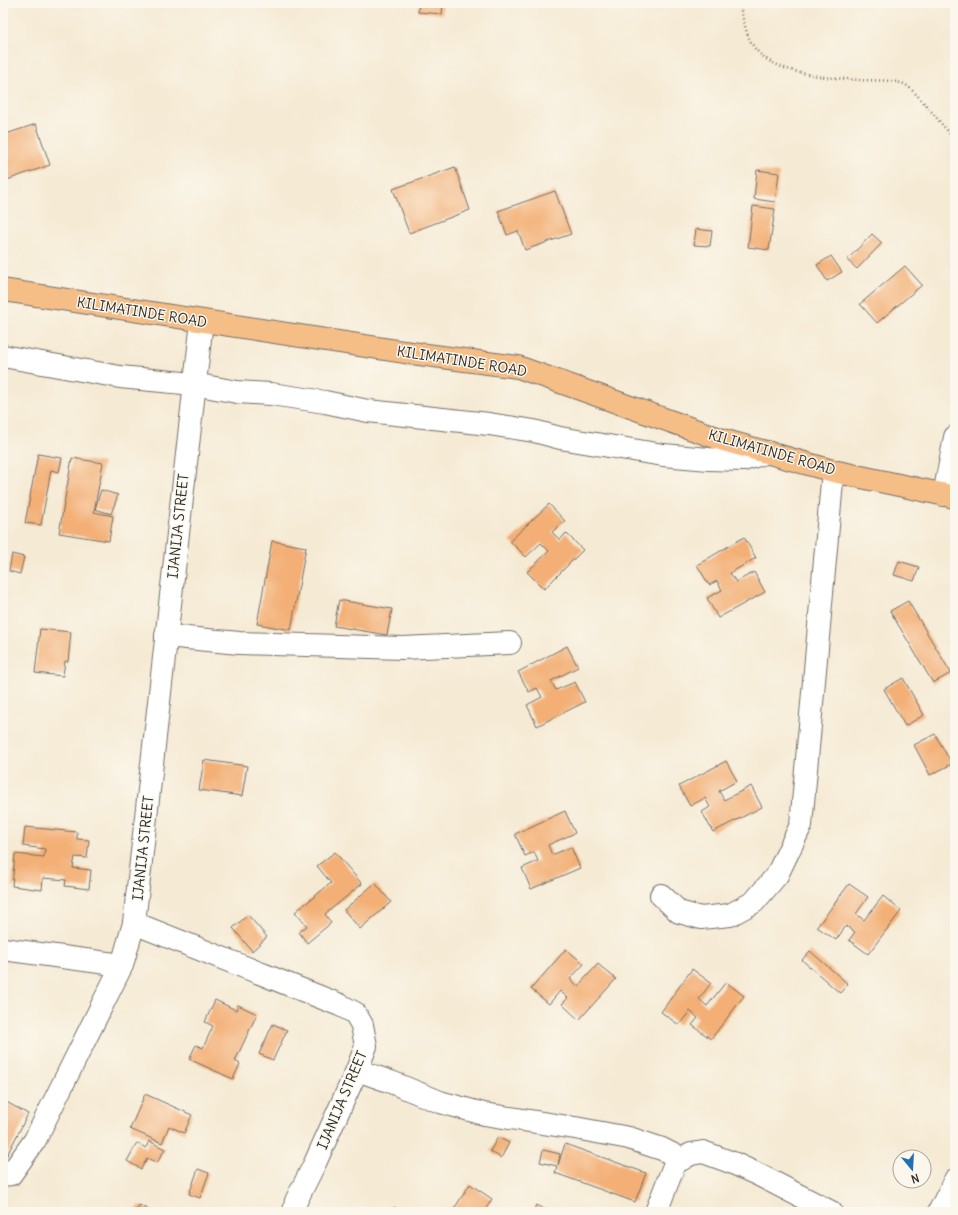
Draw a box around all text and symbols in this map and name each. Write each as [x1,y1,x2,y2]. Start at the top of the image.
street label: KILIMATINDE ROAD [76,293,208,331]
street label: KILIMATINDE ROAD [396,342,528,380]
street label: KILIMATINDE ROAD [706,425,838,479]
street label: IJANIJA STREET [164,473,192,579]
street label: IJANIJA STREET [129,795,157,901]
street label: IJANIJA STREET [313,1048,371,1152]
north arrow [892,1149,932,1189]
text: N [909,1171,921,1186]

